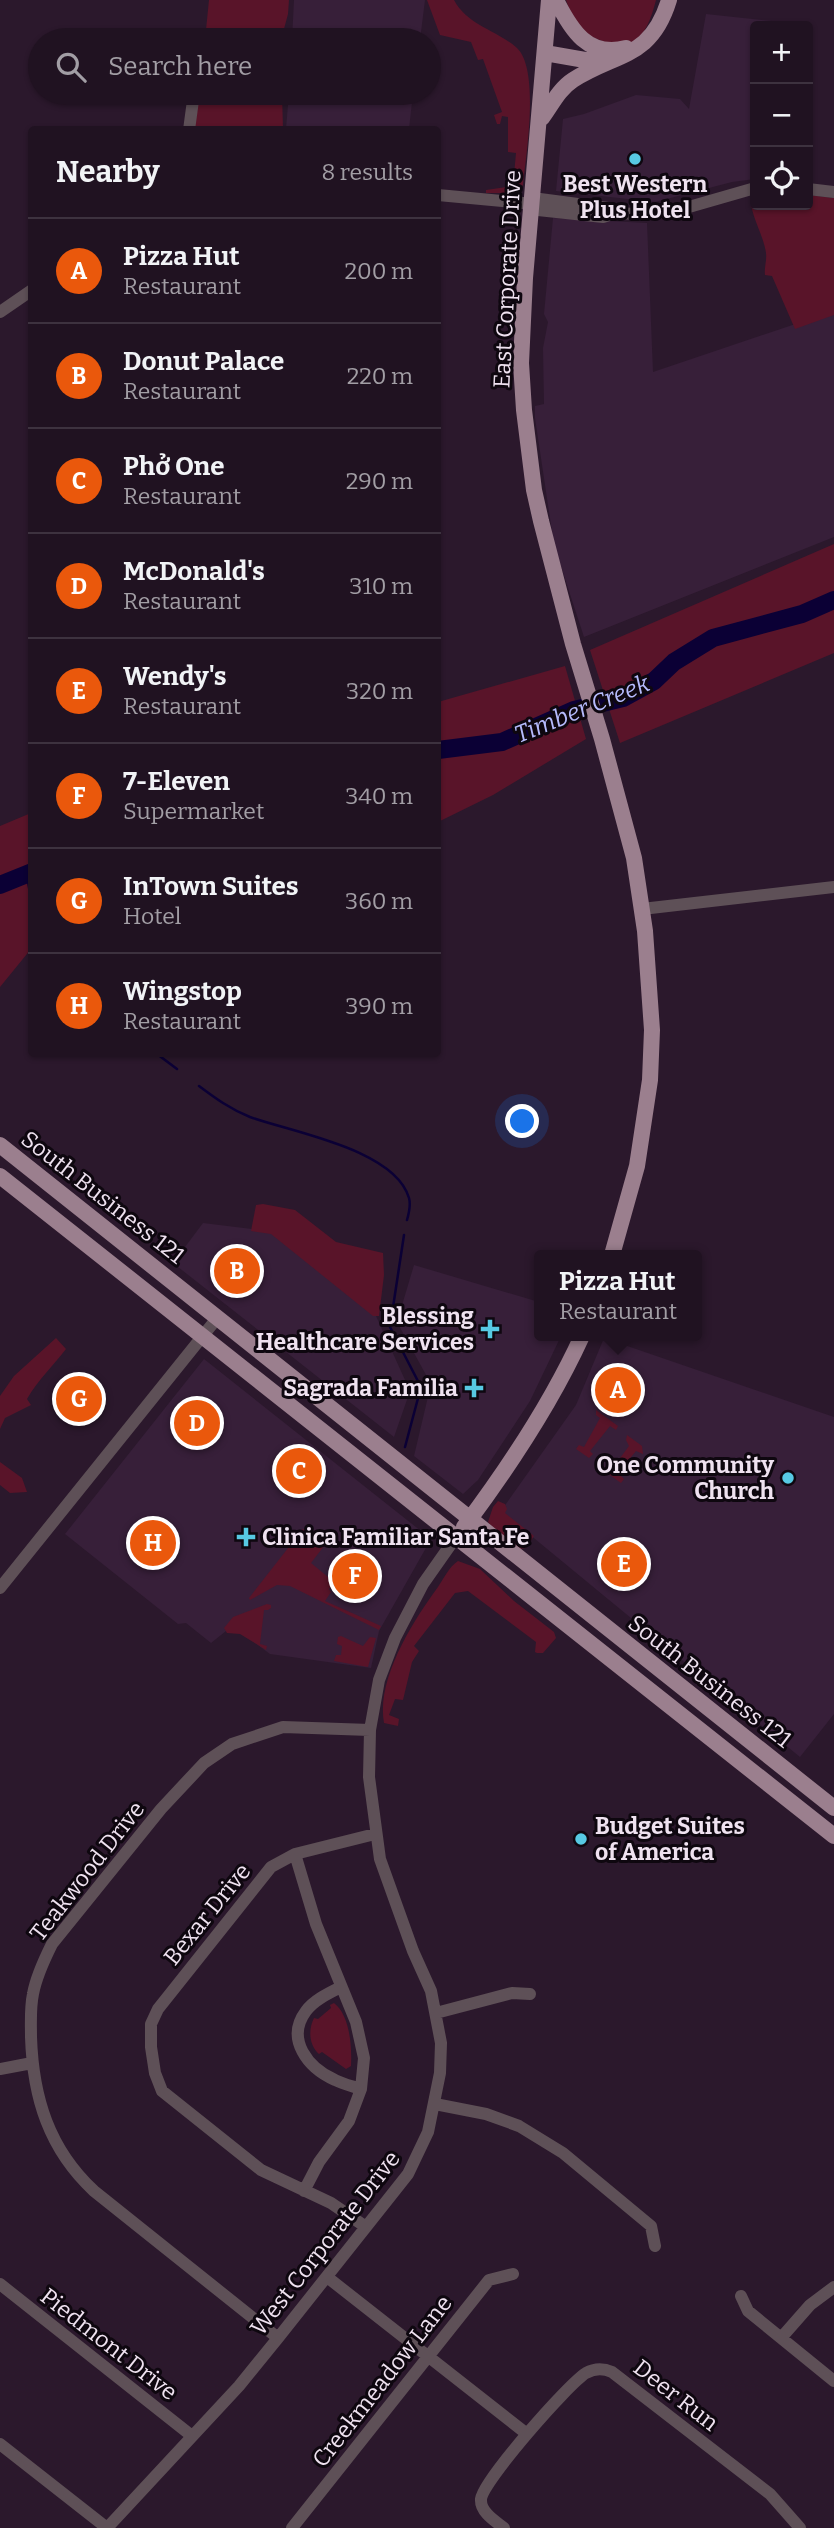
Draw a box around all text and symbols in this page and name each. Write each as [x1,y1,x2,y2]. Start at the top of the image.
map controls [750,21,813,210]
button: + [750,21,813,84]
search box [28,28,441,105]
icon: search [52,48,90,86]
text: Search here [108,51,252,82]
button: − [750,84,813,147]
button: locate [750,147,813,210]
marker: Best Western Plus Hotel [627,151,643,167]
text: Nearby [56,154,160,190]
text: 8 results [321,158,413,186]
street label: East Corporate Drive [487,169,527,389]
place label: Best Western Plus Hotel [563,170,708,224]
text: Pizza Hut [123,241,240,272]
text: A [71,257,87,285]
text: 200 m [344,257,413,285]
text: Restaurant [123,272,241,300]
text: Donut Palace [123,346,284,377]
text: B [72,362,86,390]
text: 220 m [347,362,413,390]
text: Restaurant [123,377,241,405]
text: Phở One [123,451,225,482]
text: C [72,467,86,495]
text: 290 m [346,467,413,495]
text: Restaurant [123,482,241,510]
text: McDonald's [123,556,265,587]
text: D [71,572,87,600]
text: 310 m [349,572,413,600]
text: Restaurant [123,587,241,615]
text: Wendy's [123,661,227,692]
water label: Timber Creek [511,669,654,749]
text: E [72,677,86,705]
text: 320 m [346,677,413,705]
text: Restaurant [123,692,241,720]
text: 7-Eleven [123,766,230,797]
text: F [73,782,85,810]
text: 340 m [345,782,413,810]
text: Supermarket [123,797,264,825]
text: InTown Suites [123,871,299,902]
text: G [71,887,87,915]
text: 360 m [345,887,413,915]
text: Hotel [123,902,181,930]
text: Wingstop [123,976,242,1007]
text: H [70,992,88,1020]
text: 390 m [345,992,413,1020]
text: Restaurant [123,1007,241,1035]
your location [505,1104,539,1138]
street label: South Business 121 [16,1125,191,1270]
pin: B [214,1245,260,1297]
popup [534,1250,702,1341]
text: Pizza Hut [559,1266,676,1297]
text: Restaurant [559,1297,677,1325]
place label: Blessing Healthcare Services [256,1302,474,1356]
marker: Blessing Healthcare Services [480,1319,500,1339]
pin: A [595,1364,641,1416]
pin: G [56,1373,102,1425]
place label: Sagrada Familia [283,1374,458,1402]
marker: Sagrada Familia [464,1378,484,1398]
pin: D [174,1397,220,1449]
pin: C [276,1445,322,1497]
place label: One Community Church [596,1451,774,1505]
marker: One Community Church [780,1470,796,1486]
pin: H [130,1517,176,1569]
place label: Clinica Familiar Santa Fe [262,1523,529,1551]
marker: Clinica Familiar Santa Fe [236,1527,256,1547]
pin: E [601,1538,647,1590]
pin: F [332,1550,378,1602]
street label: South Business 121 [623,1609,798,1754]
street label: Teakwood Drive [24,1796,150,1946]
place label: Budget Suites of America [595,1812,745,1866]
marker: Budget Suites of America [573,1831,589,1847]
street label: Bexar Drive [158,1858,256,1970]
street label: West Corporate Drive [244,2145,406,2341]
street label: Piedmont Drive [35,2282,183,2406]
street label: Creekmeadow Lane [306,2290,458,2472]
street label: Deer Run [628,2353,724,2437]

